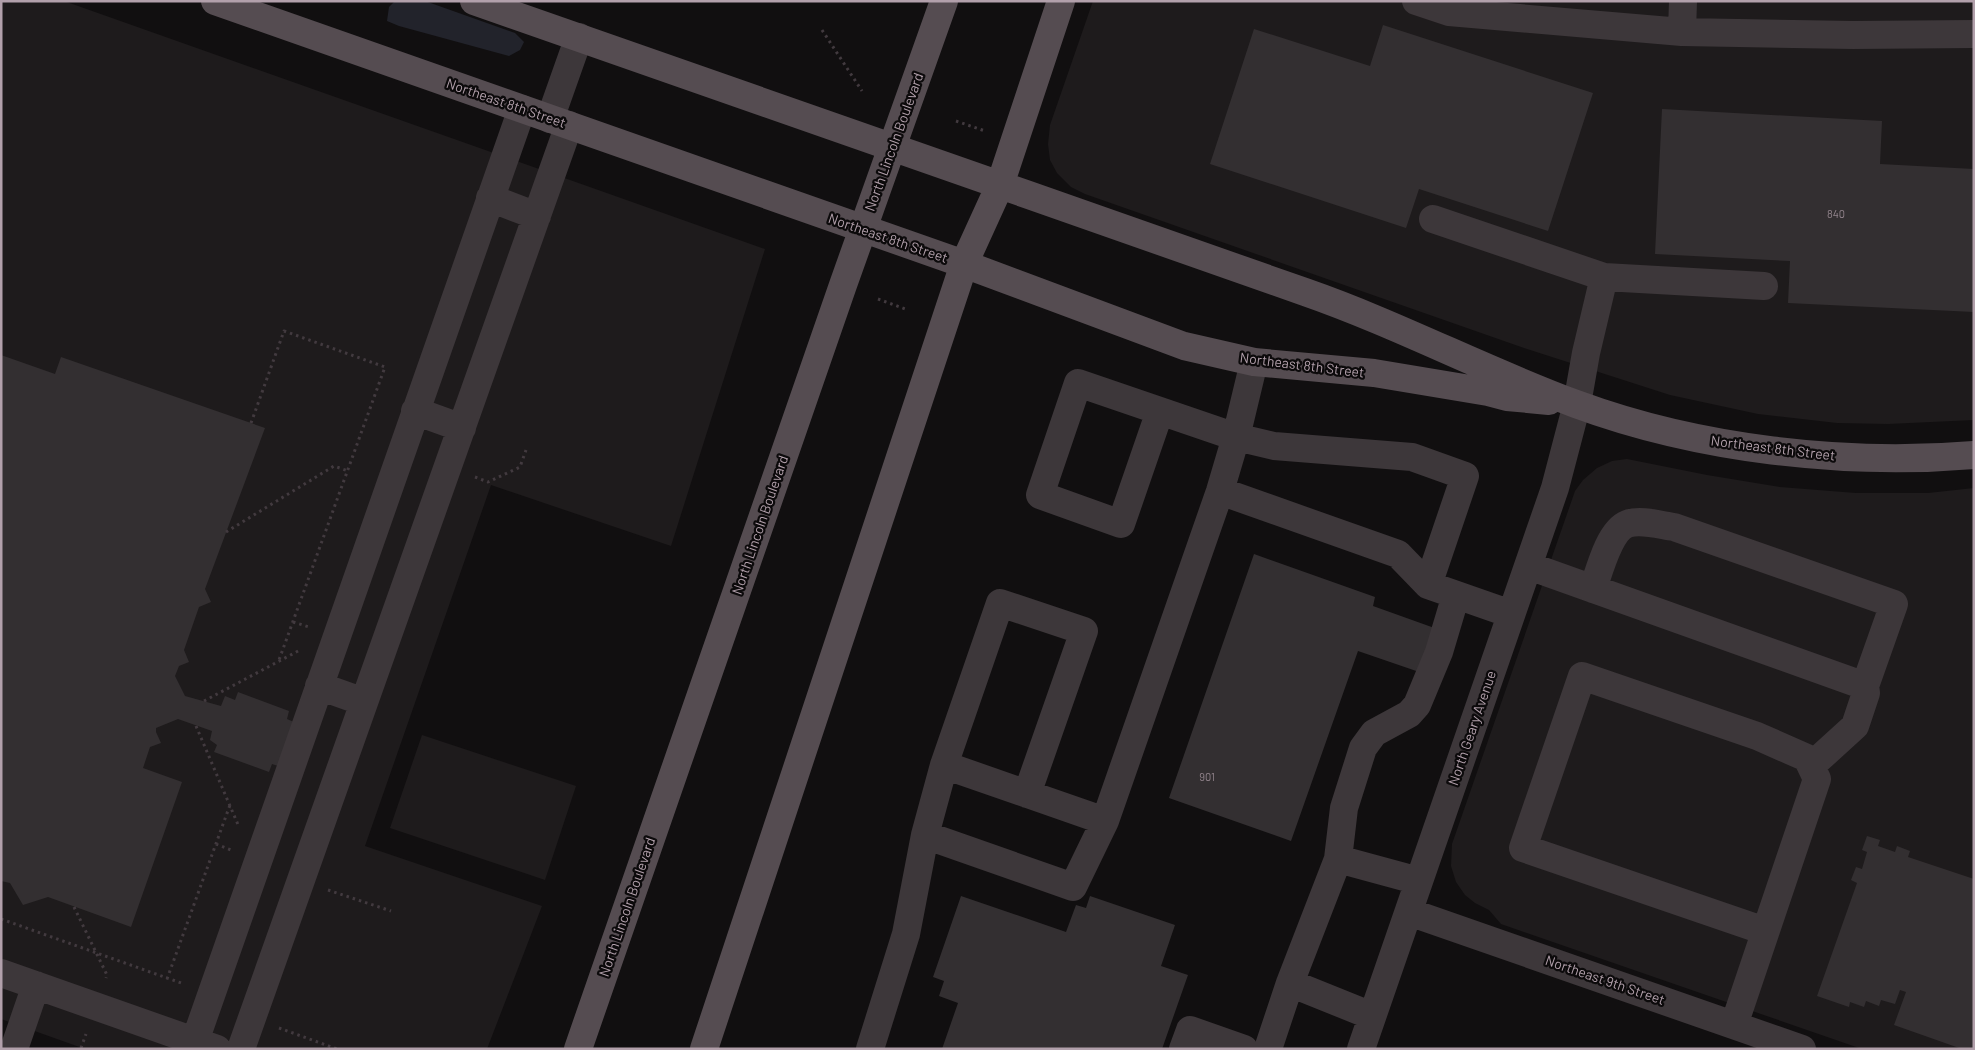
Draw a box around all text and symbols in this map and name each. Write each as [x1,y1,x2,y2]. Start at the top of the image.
street label: North Lincoln Boulevard [861,70,926,213]
street label: Northeast 8th Street [444,74,568,131]
house number: 840 [1827,207,1845,220]
street label: Northeast 8th Street [826,209,950,266]
street label: Northeast 8th Street [1239,348,1365,381]
street label: Northeast 8th Street [1710,431,1836,464]
street label: North Lincoln Boulevard [728,453,791,597]
street label: North Geary Avenue [1444,668,1499,787]
house number: 901 [1199,770,1215,783]
street label: North Lincoln Boulevard [595,835,658,979]
street label: Northeast 9th Street [1543,951,1667,1008]

